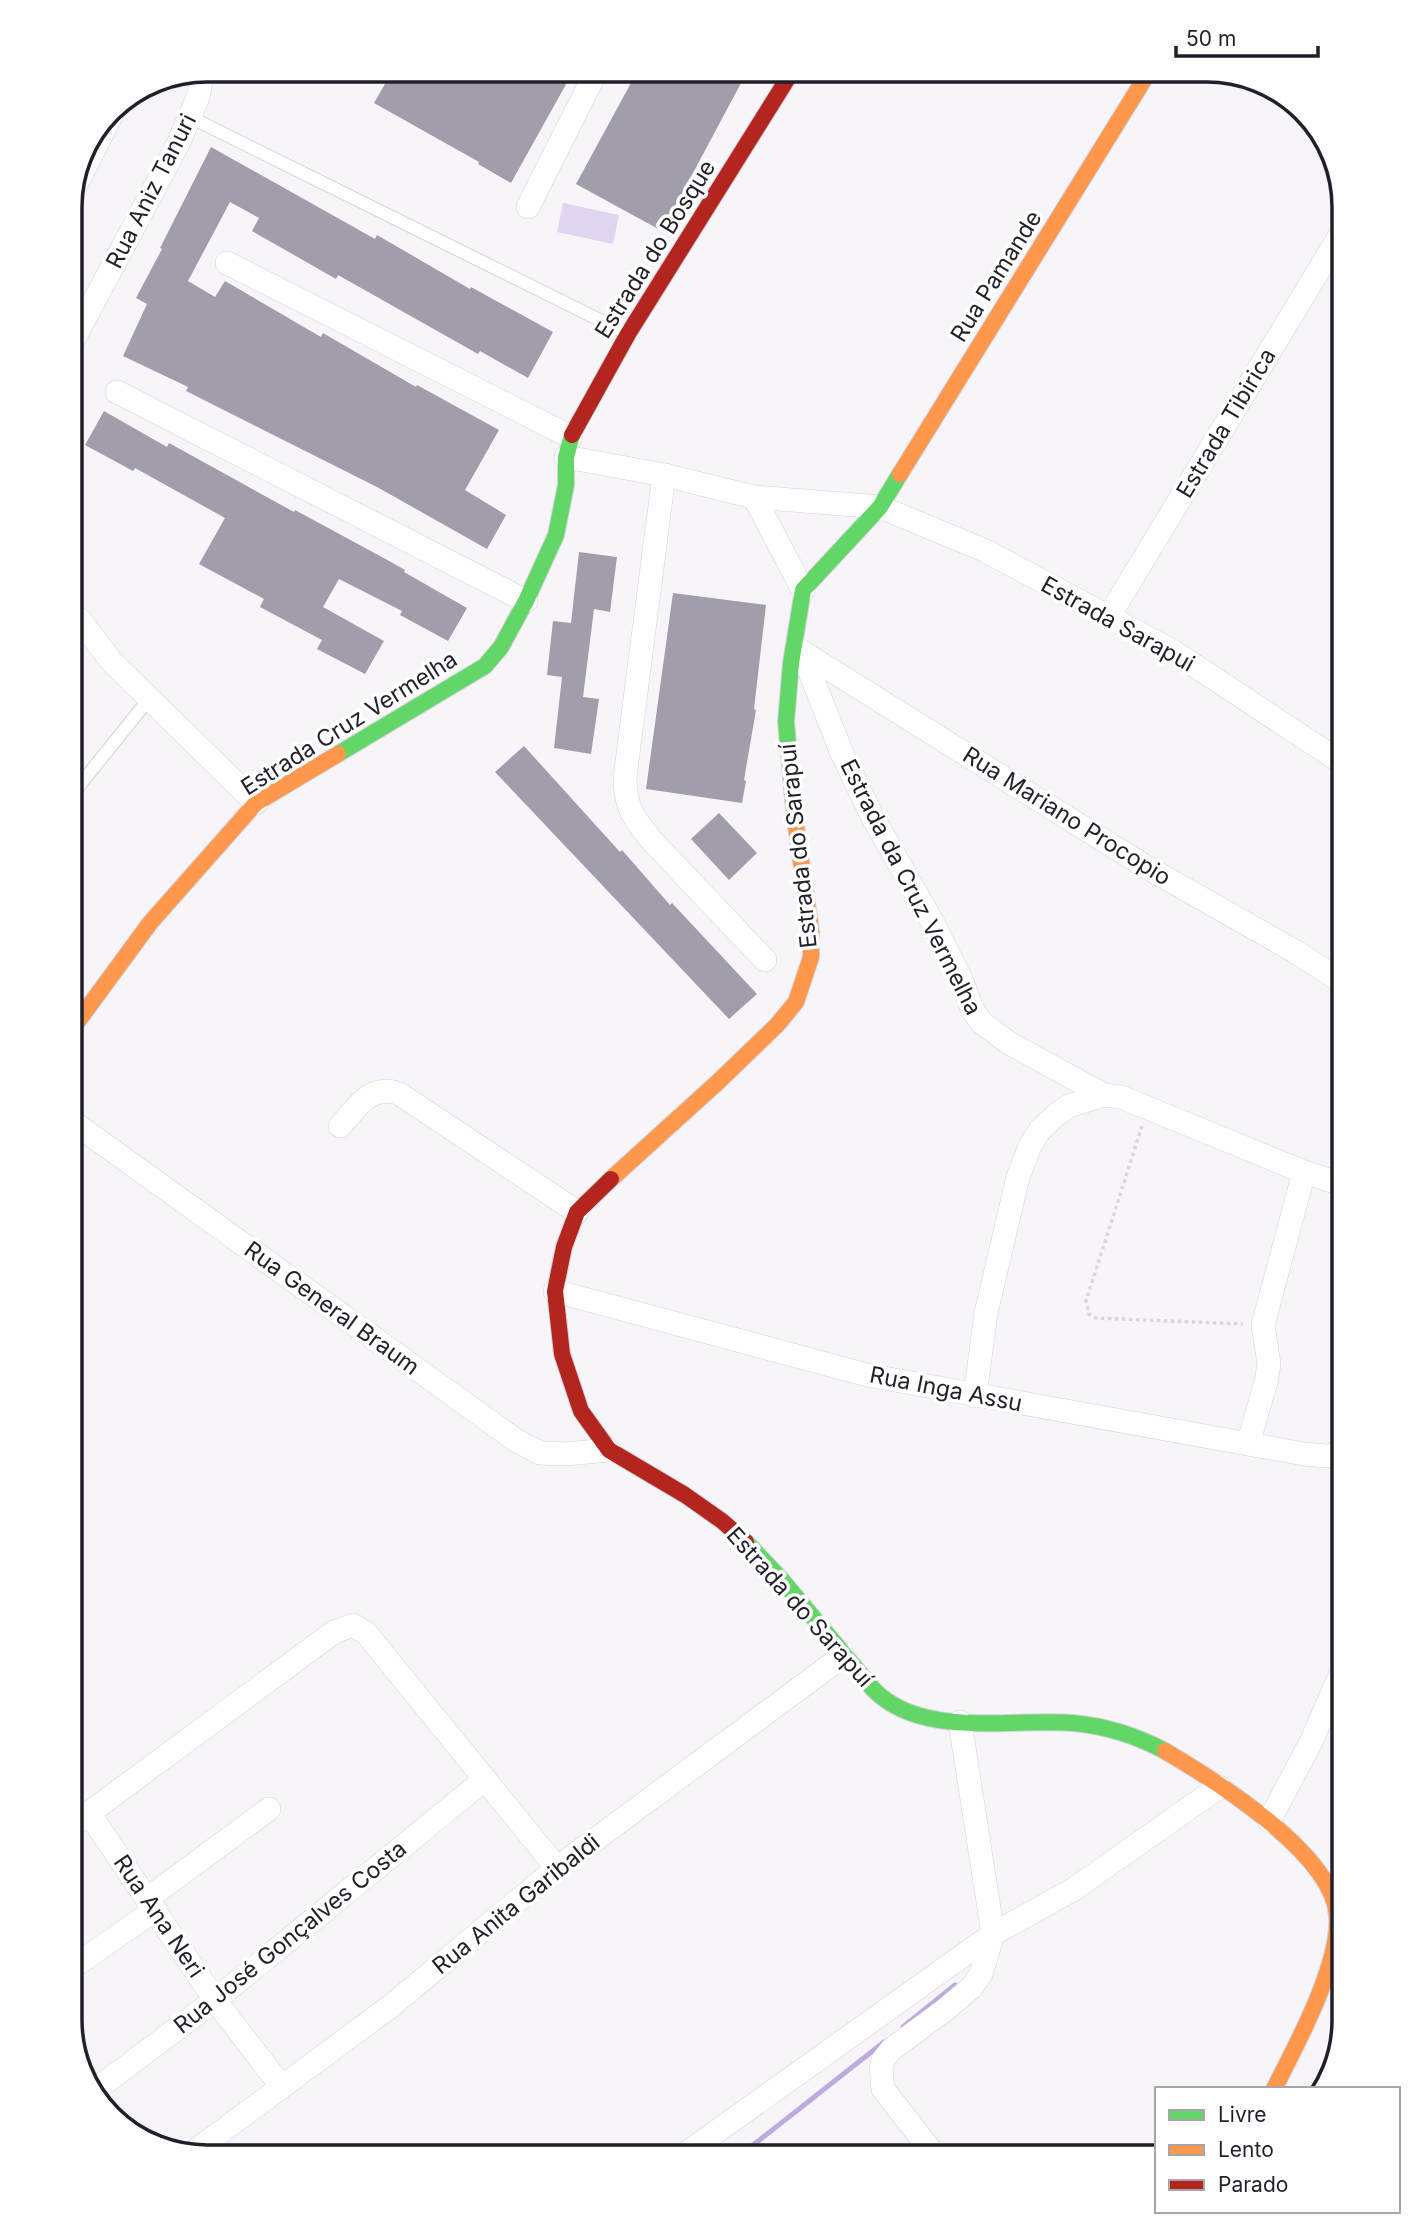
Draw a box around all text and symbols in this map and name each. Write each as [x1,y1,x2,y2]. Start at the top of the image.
scale bar [1176,14,1318,58]
text: 50 m [1186,26,1236,51]
street label: Rua Aniz Tanuri [100,109,202,273]
street label: Estrada do Bosque [589,155,721,343]
street label: Rua Pamande [945,205,1047,347]
street label: Estrada Tibirica [1170,343,1282,503]
street label: Estrada Sarapui [1036,570,1200,678]
street label: Estrada Cruz Vermelha [236,645,462,801]
street label: Rua Mariano Procopio [958,741,1176,891]
street label: Estrada do Sarapuí [773,742,823,950]
street label: Estrada da Cruz Vermelha [834,755,988,1019]
street label: Rua General Braum [239,1235,425,1381]
street label: Rua Inga Assu [867,1360,1025,1418]
street label: Estrada do Sarapuí [721,1521,879,1693]
street label: Rua Anita Garibaldi [427,1828,605,1980]
street label: Rua José Gonçalves Costa [168,1835,412,2039]
street label: Rua Ana Neri [108,1849,210,1983]
legend [1155,2087,1400,2213]
text: Livre [1218,2102,1267,2127]
text: Lento [1218,2137,1274,2162]
text: Parado [1218,2172,1288,2197]

